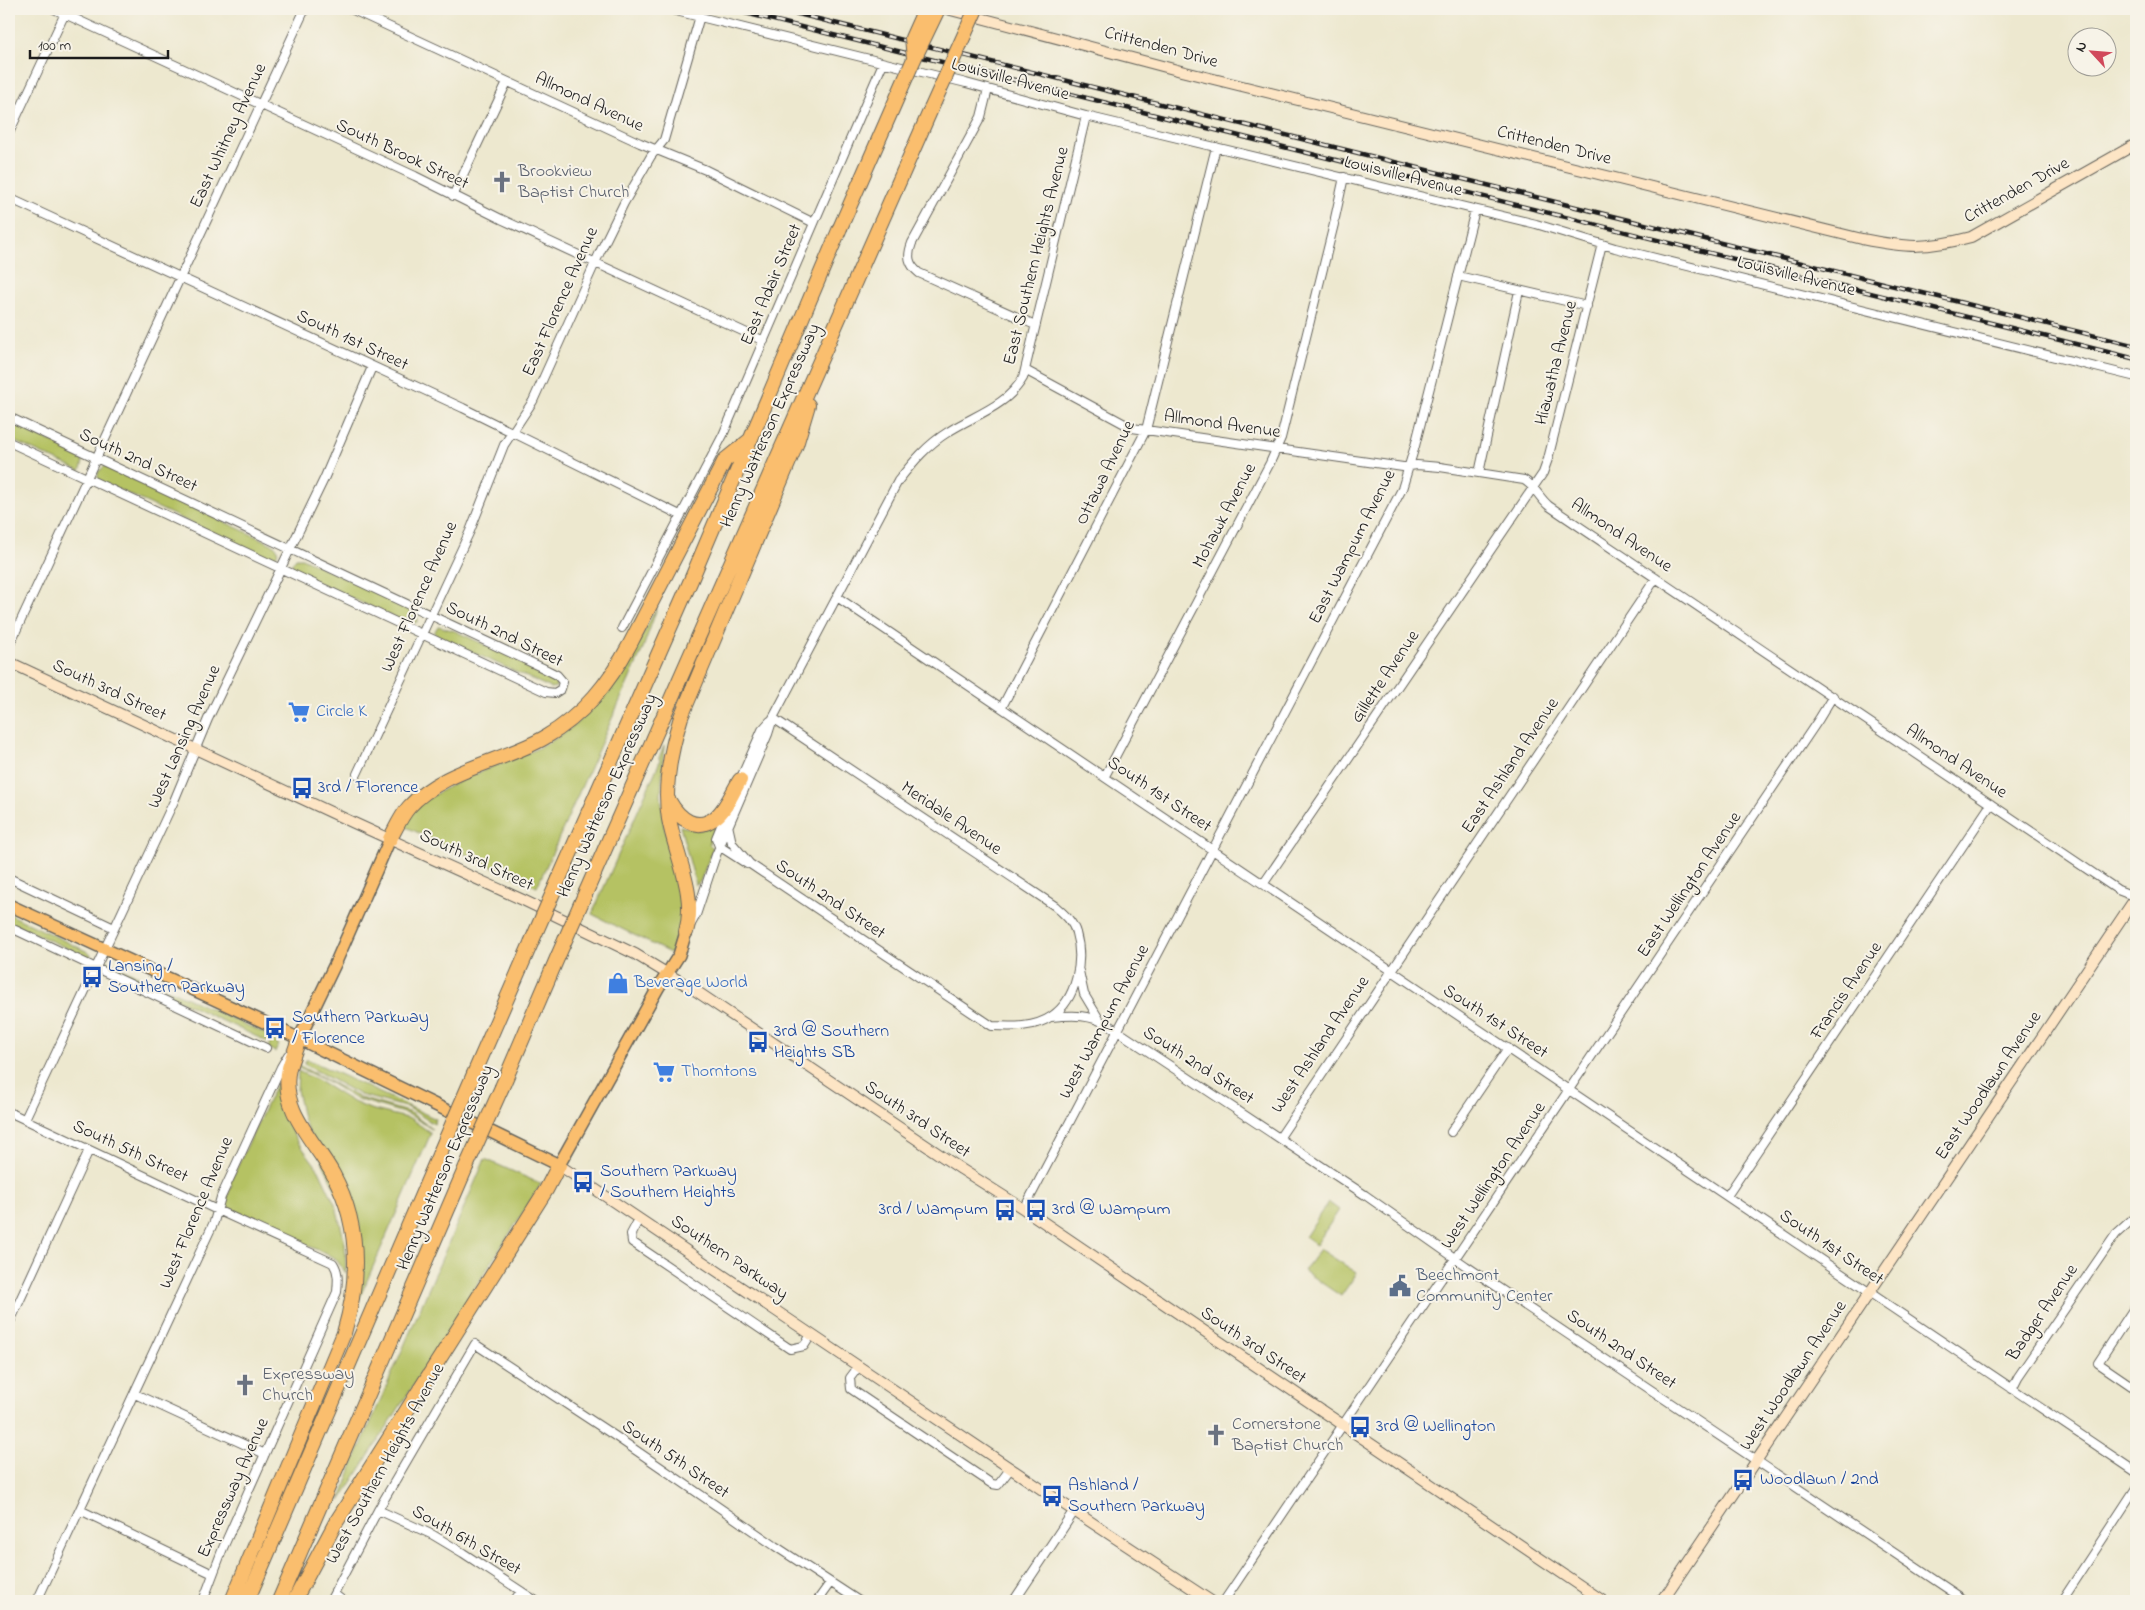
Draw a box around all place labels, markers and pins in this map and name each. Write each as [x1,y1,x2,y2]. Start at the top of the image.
place label: Brookview Baptist Church [517,159,629,206]
church icon: Brookview Baptist Church [489,169,515,195]
supermarket icon: Circle K [286,699,312,725]
place label: Circle K [316,699,367,725]
bus stop icon: 3rd / Florence [289,775,315,801]
place label: 3rd / Florence [318,775,419,801]
place label: Lansing / Southern Parkway [108,954,245,1001]
bus stop icon: Lansing / Southern Parkway [79,964,105,990]
shop icon: Beverage World [605,970,631,996]
place label: Beverage World [633,970,748,997]
place label: Southern Parkway / Florence [292,1005,429,1052]
bus stop icon: Southern Parkway / Florence [262,1015,288,1041]
place label: 3rd @ Southern Heights SB [774,1019,889,1067]
bus stop icon: 3rd @ Southern Heights SB [745,1029,771,1055]
supermarket icon: Thorntons [651,1059,677,1085]
place label: Thorntons [681,1059,757,1085]
place label: Southern Parkway / Southern Heights [600,1159,737,1207]
bus stop icon: Southern Parkway / Southern Heights [570,1169,596,1195]
place label: 3rd / Wampum [879,1197,988,1223]
bus stop icon: 3rd / Wampum [992,1197,1018,1223]
bus stop icon: 3rd @ Wampum [1023,1197,1049,1223]
place label: 3rd @ Wampum [1052,1197,1170,1223]
place label: Beechmont Community Center [1415,1263,1553,1310]
public building icon: Beechmont Community Center [1387,1273,1413,1299]
place label: Expressway Church [262,1362,354,1409]
church icon: Expressway Church [232,1372,258,1398]
place label: Cornerstone Baptist Church [1231,1412,1343,1459]
bus stop icon: 3rd @ Wellington [1347,1414,1373,1440]
place label: 3rd @ Wellington [1376,1414,1495,1441]
church icon: Cornerstone Baptist Church [1203,1422,1229,1448]
bus stop icon: Woodlawn / 2nd [1730,1467,1756,1493]
place label: Woodlawn / 2nd [1760,1467,1879,1493]
place label: Ashland / Southern Parkway [1068,1473,1205,1520]
bus stop icon: Ashland / Southern Parkway [1039,1483,1065,1509]

